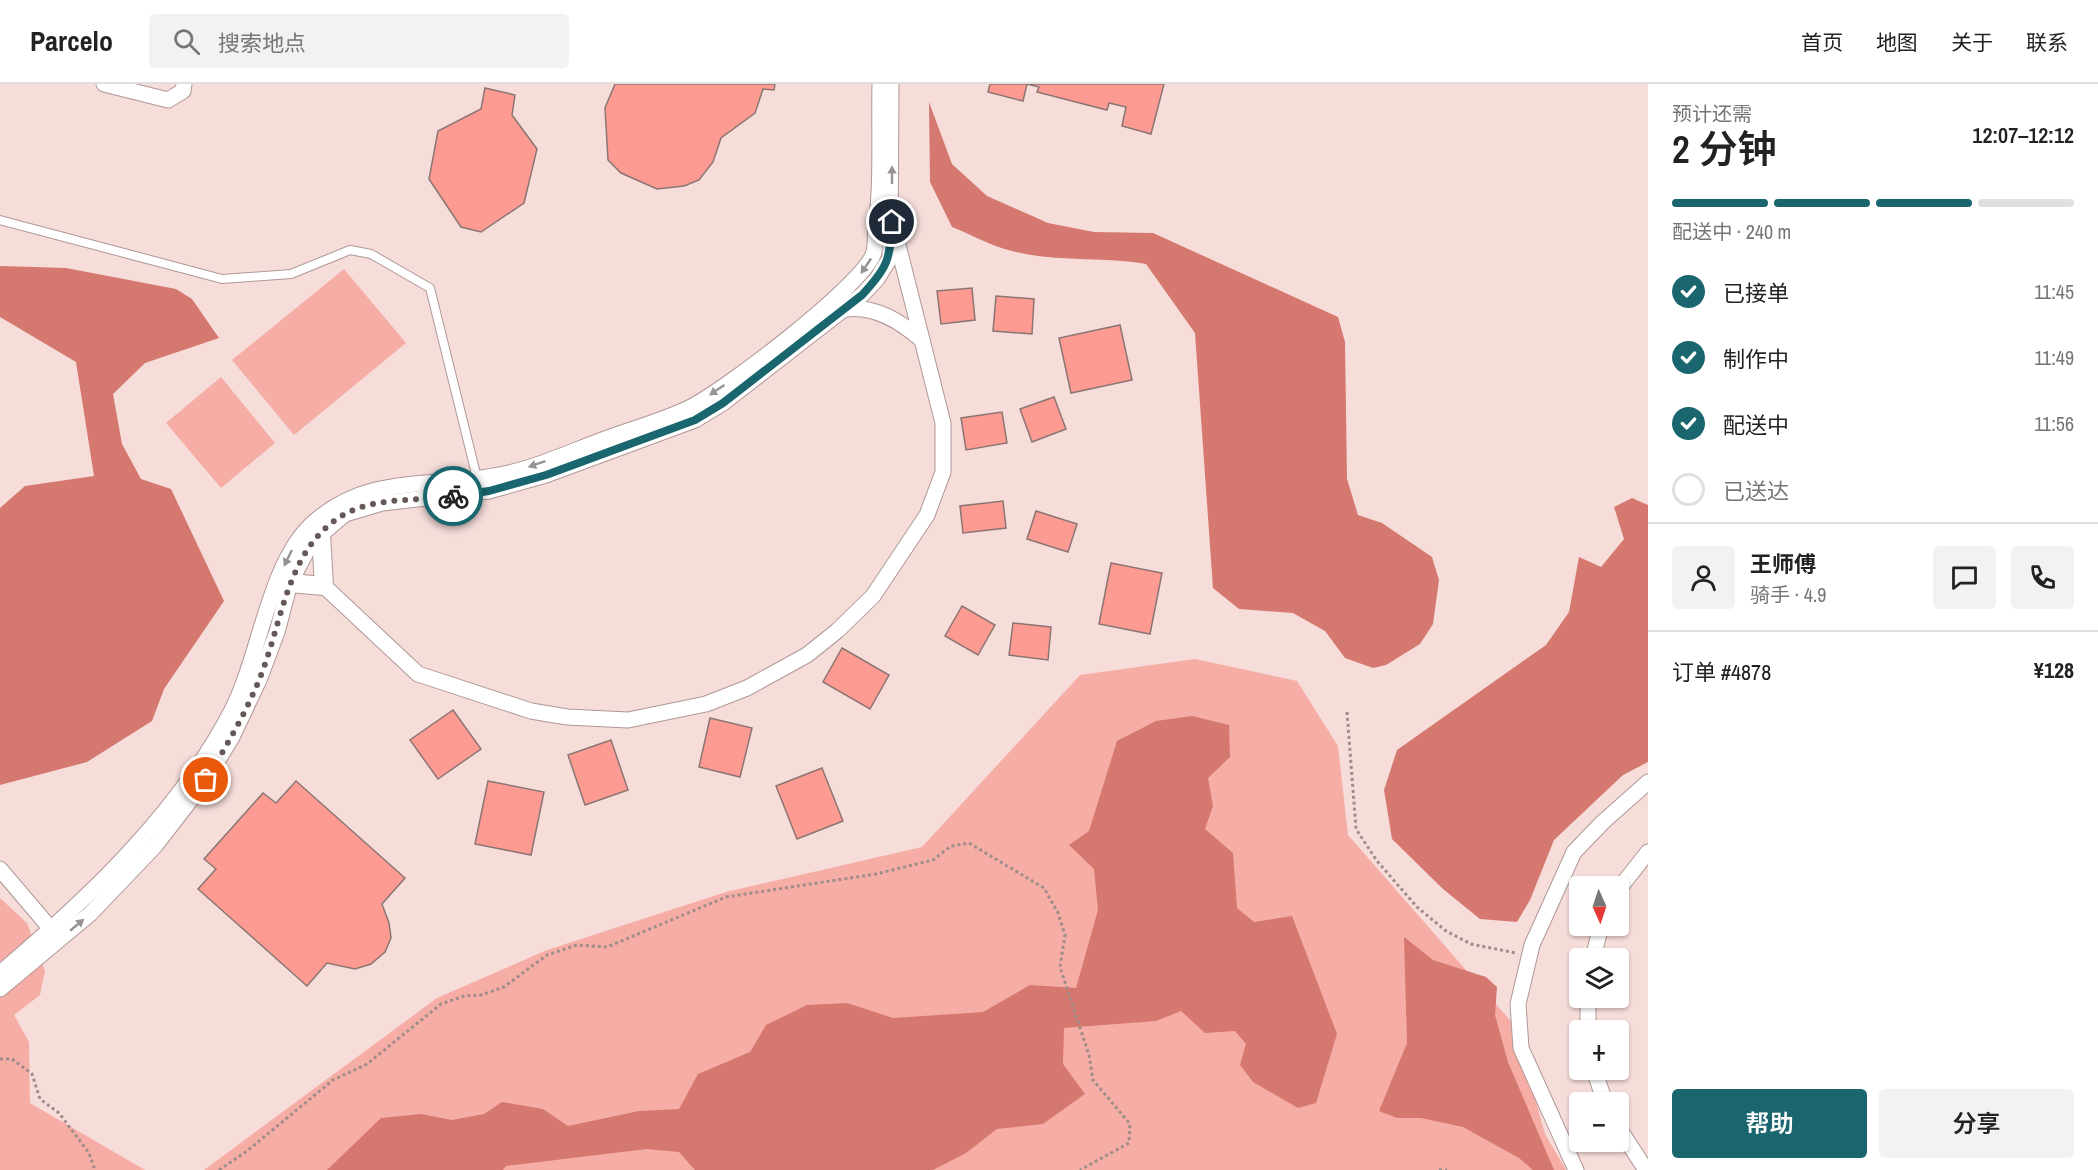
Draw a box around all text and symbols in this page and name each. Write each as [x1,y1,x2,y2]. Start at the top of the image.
search box [149,14,569,68]
text: Parcelo [30,22,113,60]
icon: search [170,25,203,58]
text: 搜索地点 [218,28,306,58]
text: 首页 [1801,28,1843,57]
text: 地图 [1876,28,1918,57]
text: 关于 [1951,28,1993,57]
text: 联系 [2026,28,2068,57]
text: 预计还需 [1672,100,1752,127]
text: 12:07–12:12 [1972,120,2074,150]
text: 2 分钟 [1672,123,1777,175]
one-way arrow [887,165,897,184]
pin [866,196,917,247]
icon: home [875,205,908,238]
text: 配送中 · 240 m [1672,218,1791,245]
one-way arrow [860,258,871,274]
icon: check [1672,275,1705,308]
text: 已接单 [1723,278,1789,308]
text: 11:45 [2034,278,2074,305]
icon: check [1672,341,1705,374]
text: 制作中 [1723,344,1789,374]
text: 11:49 [2034,344,2074,371]
one-way arrow [708,385,725,396]
icon: check [1672,407,1705,440]
text: 配送中 [1723,410,1789,440]
text: 11:56 [2034,410,2074,437]
one-way arrow [528,460,546,469]
courier [423,466,483,526]
text: 已送达 [1723,476,1789,506]
icon: bike [437,480,470,513]
button: person [1672,546,1735,609]
button: chat [1933,546,1996,609]
button: phone [2011,546,2074,609]
text: 王师傅 [1750,549,1816,579]
one-way arrow [284,550,293,567]
text: 骑手 · 4.9 [1750,581,1826,608]
text: ¥128 [2034,655,2074,685]
text: 订单 #4878 [1672,657,1771,687]
pin [180,754,231,805]
icon: bag [189,763,222,796]
north arrow [1569,876,1629,936]
map controls [1569,876,1629,1152]
one-way arrow [69,919,84,932]
button: layers [1569,948,1629,1008]
button: + [1569,1020,1629,1080]
button: 帮助 [1672,1089,1867,1158]
button: 分享 [1879,1089,2074,1158]
button: − [1569,1092,1629,1152]

